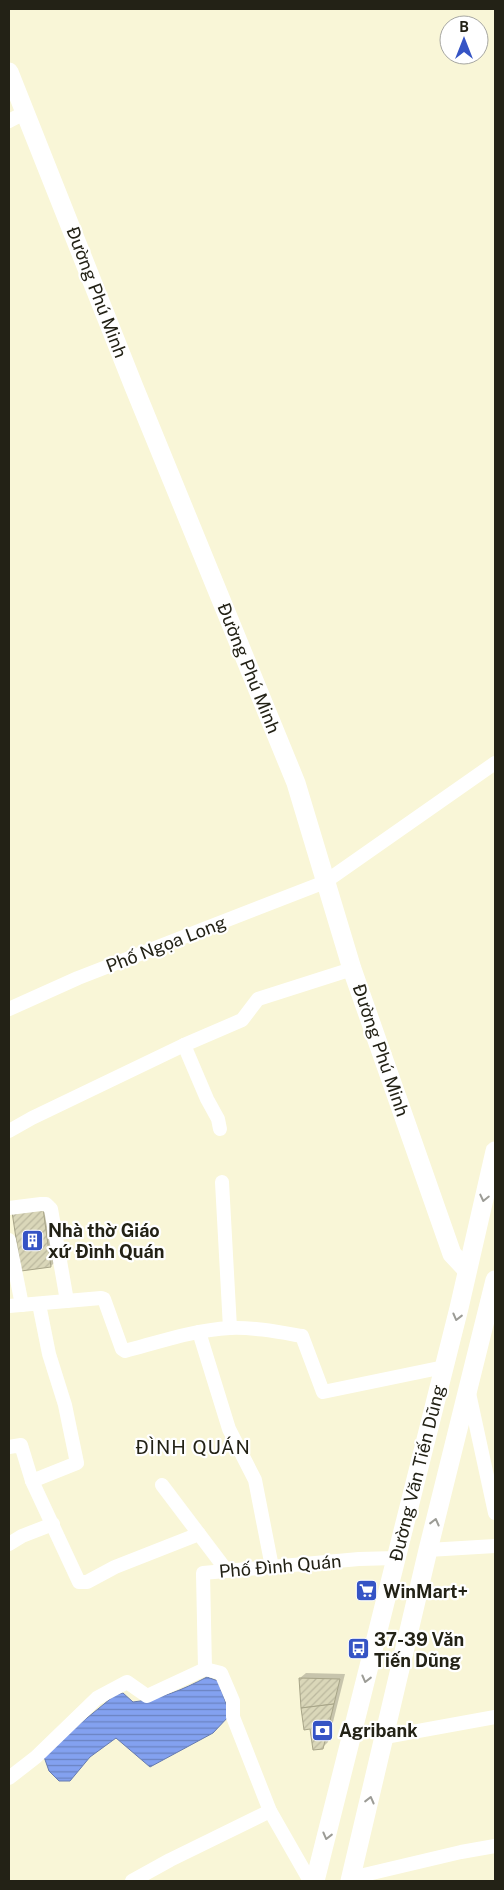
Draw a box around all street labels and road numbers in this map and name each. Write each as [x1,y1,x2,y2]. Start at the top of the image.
street label: Đường Phú Minh [62,223,132,361]
street label: Đường Phú Minh [213,600,285,736]
street label: Phố Ngọa Long [103,911,229,977]
street label: Đường Phú Minh [348,981,414,1119]
street label: Đường Văn Tiến Dũng [385,1383,449,1563]
street label: Phố Đình Quán [218,1550,342,1582]

